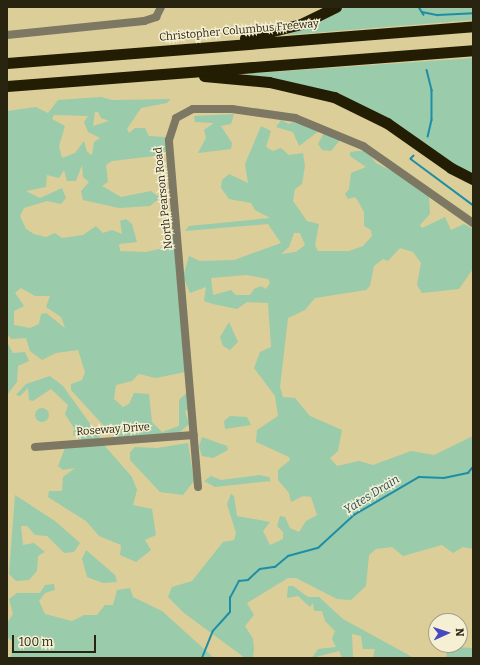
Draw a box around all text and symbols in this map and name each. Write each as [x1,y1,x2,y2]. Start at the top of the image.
street label: Christopher Columbus Freeway [159,17,319,45]
street label: North Pearson Road [152,146,176,250]
street label: Roseway Drive [76,421,150,439]
water label: Yates Drain [342,472,402,518]
north arrow [428,613,468,653]
scale bar [14,627,98,653]
text: N [453,628,466,637]
text: 100 m [19,635,53,649]

